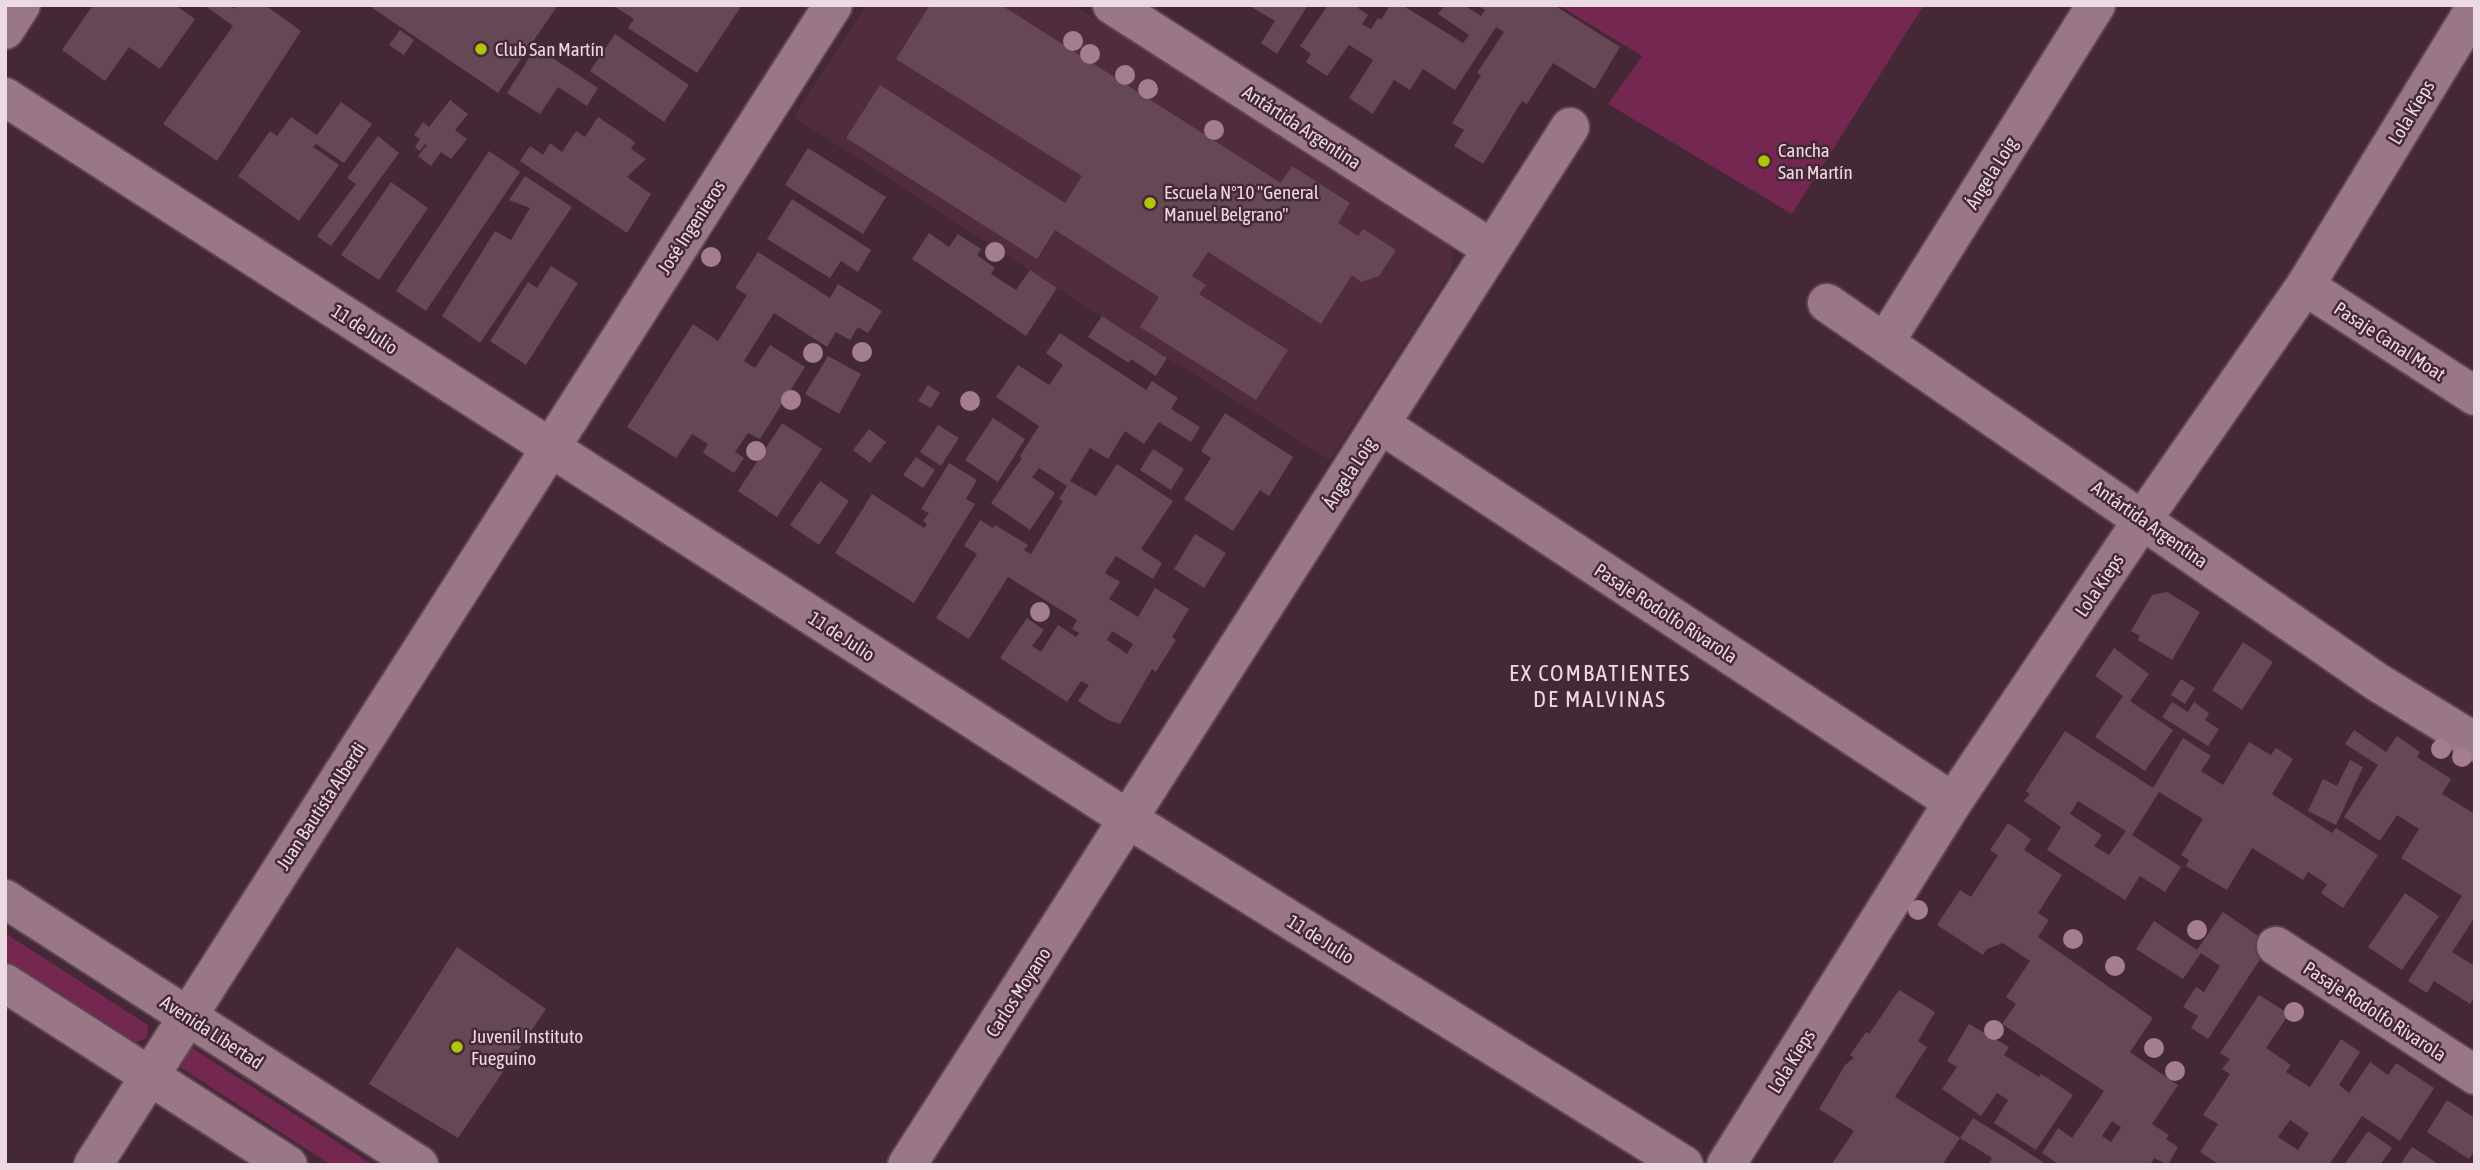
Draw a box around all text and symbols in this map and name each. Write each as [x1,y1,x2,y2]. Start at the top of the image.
place label: Club San Martín [495,38,604,60]
marker: Club San Martín [473,41,489,57]
street label: Lola Kieps [2383,76,2439,148]
street label: Antártida Argentina [1239,81,1365,173]
street label: Ángela Loig [1960,132,2022,213]
place label: Cancha San Martín [1778,139,1853,183]
marker: Cancha San Martín [1756,153,1772,169]
street label: José Ingenieros [653,176,729,278]
place label: Escuela N°10 "General Manuel Belgrano" [1164,181,1319,225]
marker: Escuela N°10 "General Manuel Belgrano" [1142,195,1158,211]
street label: Pasaje Canal Moat [2330,297,2450,385]
street label: 11 de Julio [328,300,402,358]
street label: Ángela Loig [1318,433,1381,513]
street label: Antártida Argentina [2088,476,2212,572]
street label: Lola Kieps [2070,549,2128,620]
street label: Pasaje Rodolfo Rivarola [1590,559,1742,667]
street label: 11 de Julio [805,607,879,665]
district label: EX COMBATIENTES DE MALVINAS [1509,660,1691,712]
street label: Juan Bautista Alberdi [272,738,370,874]
street label: 11 de Julio [1284,910,1358,968]
street label: Carlos Moyano [981,943,1055,1041]
street label: Pasaje Rodolfo Rivarola [2299,957,2451,1065]
street label: Avenida Libertad [157,991,267,1073]
place label: Juvenil Instituto Fueguino [471,1025,583,1069]
street label: Lola Kieps [1763,1025,1819,1097]
marker: Juvenil Instituto Fueguino [449,1039,465,1055]

